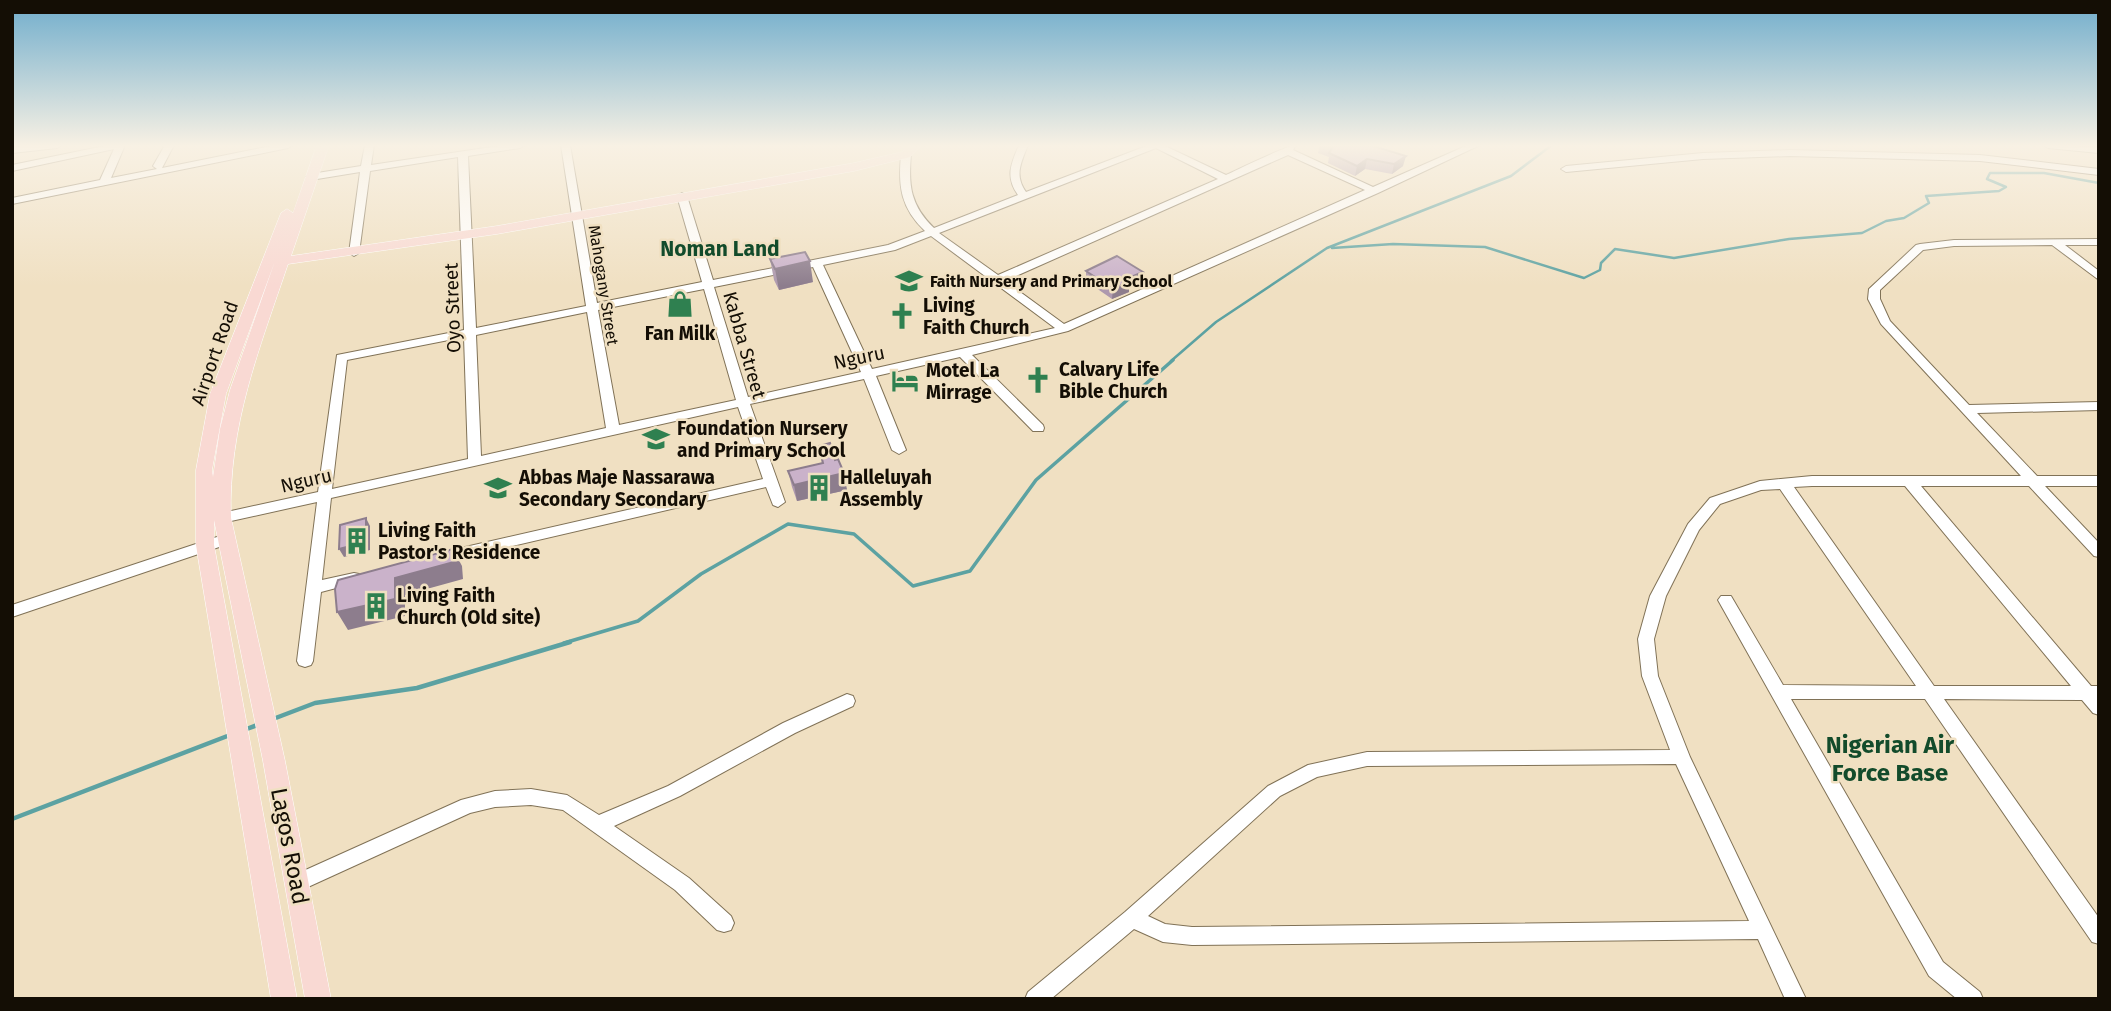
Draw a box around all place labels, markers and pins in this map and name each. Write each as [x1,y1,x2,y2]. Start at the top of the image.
school or university icon: Faith Nursery and Primary School [894,266,924,296]
place label: Faith Nursery and Primary School [930,272,1172,291]
shop icon: Fan Milk [665,289,695,319]
place label: Living Faith Church [923,294,1029,339]
church icon: Living Faith Church [887,301,917,331]
place label: Fan Milk [645,322,716,345]
place label: Calvary Life Bible Church [1059,358,1168,403]
place label: Motel La Mirrage [926,359,1000,404]
church icon: Calvary Life Bible Church [1023,365,1053,395]
hotel icon: Motel La Mirrage [890,366,920,396]
place label: Foundation Nursery and Primary School [677,417,848,462]
school or university icon: Foundation Nursery and Primary School [641,424,671,454]
place label: Abbas Maje Nassarawa Secondary Secondary [518,466,715,511]
place label: Halleluyah Assembly [839,466,932,511]
school or university icon: Abbas Maje Nassarawa Secondary Secondary [483,473,513,503]
building icon: Halleluyah Assembly [804,473,834,503]
place label: Living Faith Pastor's Residence [378,519,540,564]
building icon: Living Faith Pastor's Residence [342,526,372,556]
place label: Living Faith Church (Old site) [397,584,540,629]
building icon: Living Faith Church (Old site) [361,591,391,621]

